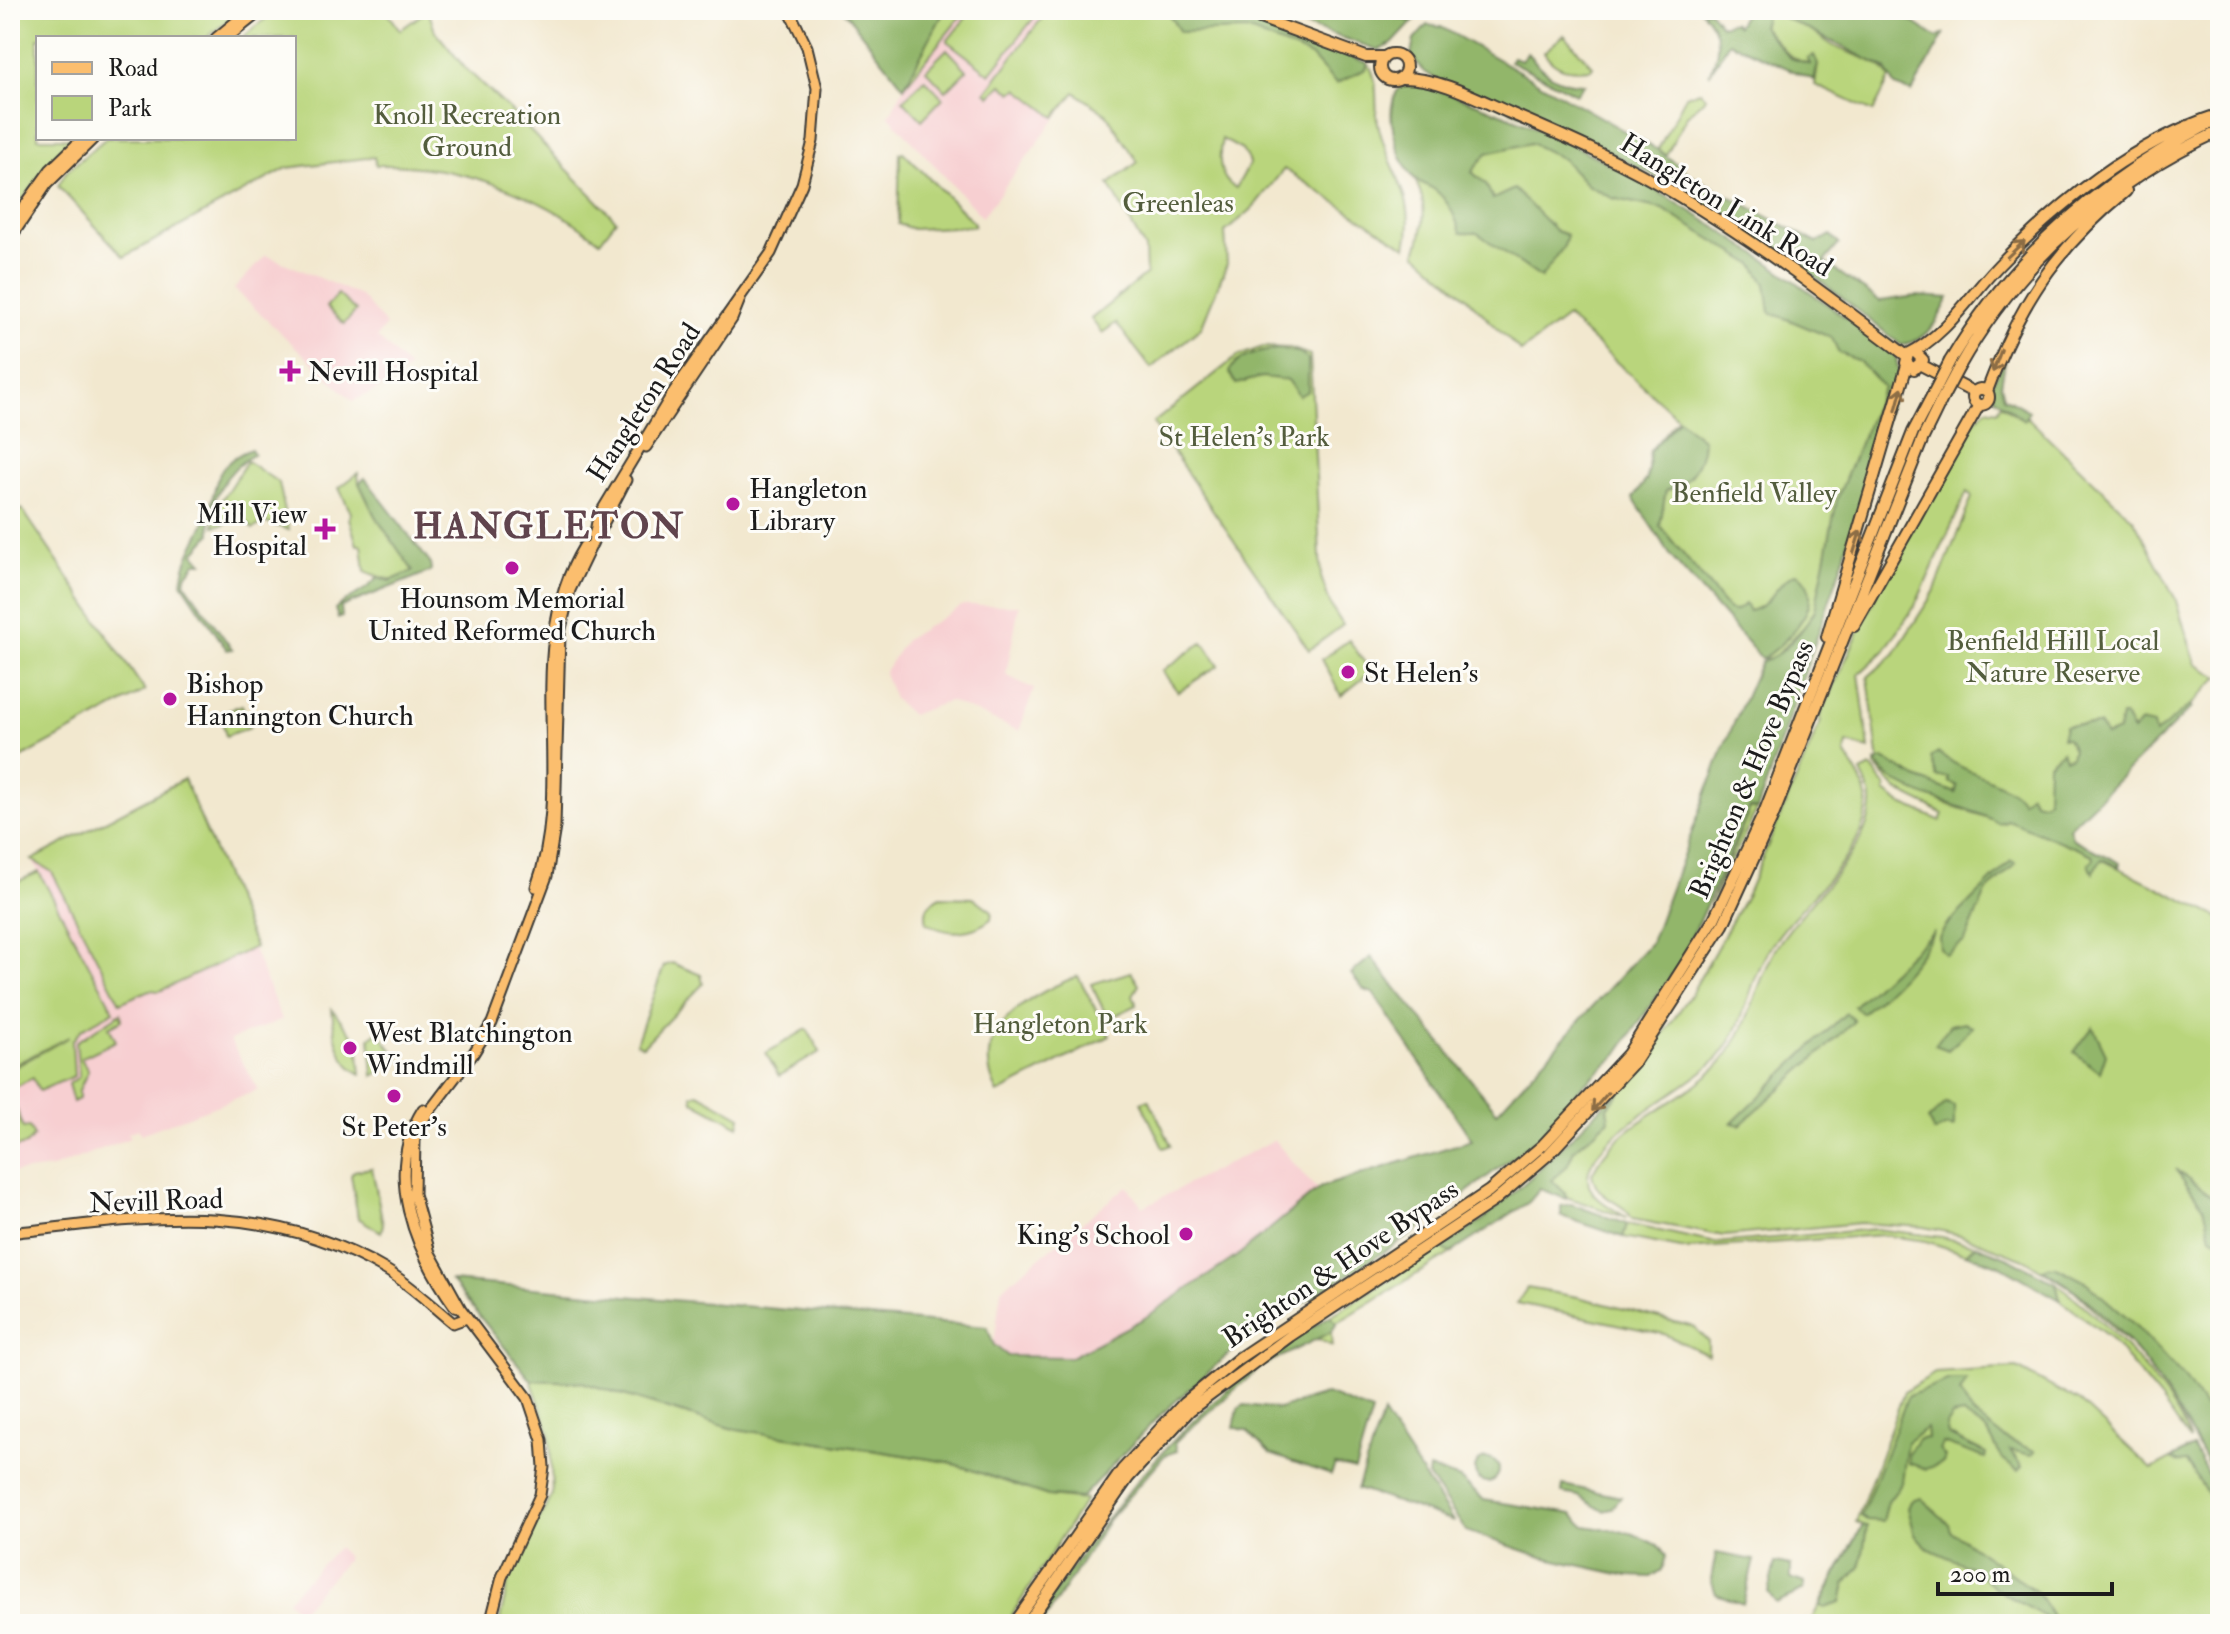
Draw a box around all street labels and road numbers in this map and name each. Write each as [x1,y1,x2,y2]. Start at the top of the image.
street label: Hangleton Link Road [1613,126,1839,285]
street label: Hangleton Road [580,316,709,489]
street label: Brighton & Hove Bypass [1682,635,1823,904]
street label: Brighton & Hove Bypass [1216,1172,1466,1356]
street label: Nevill Road [88,1182,224,1221]

